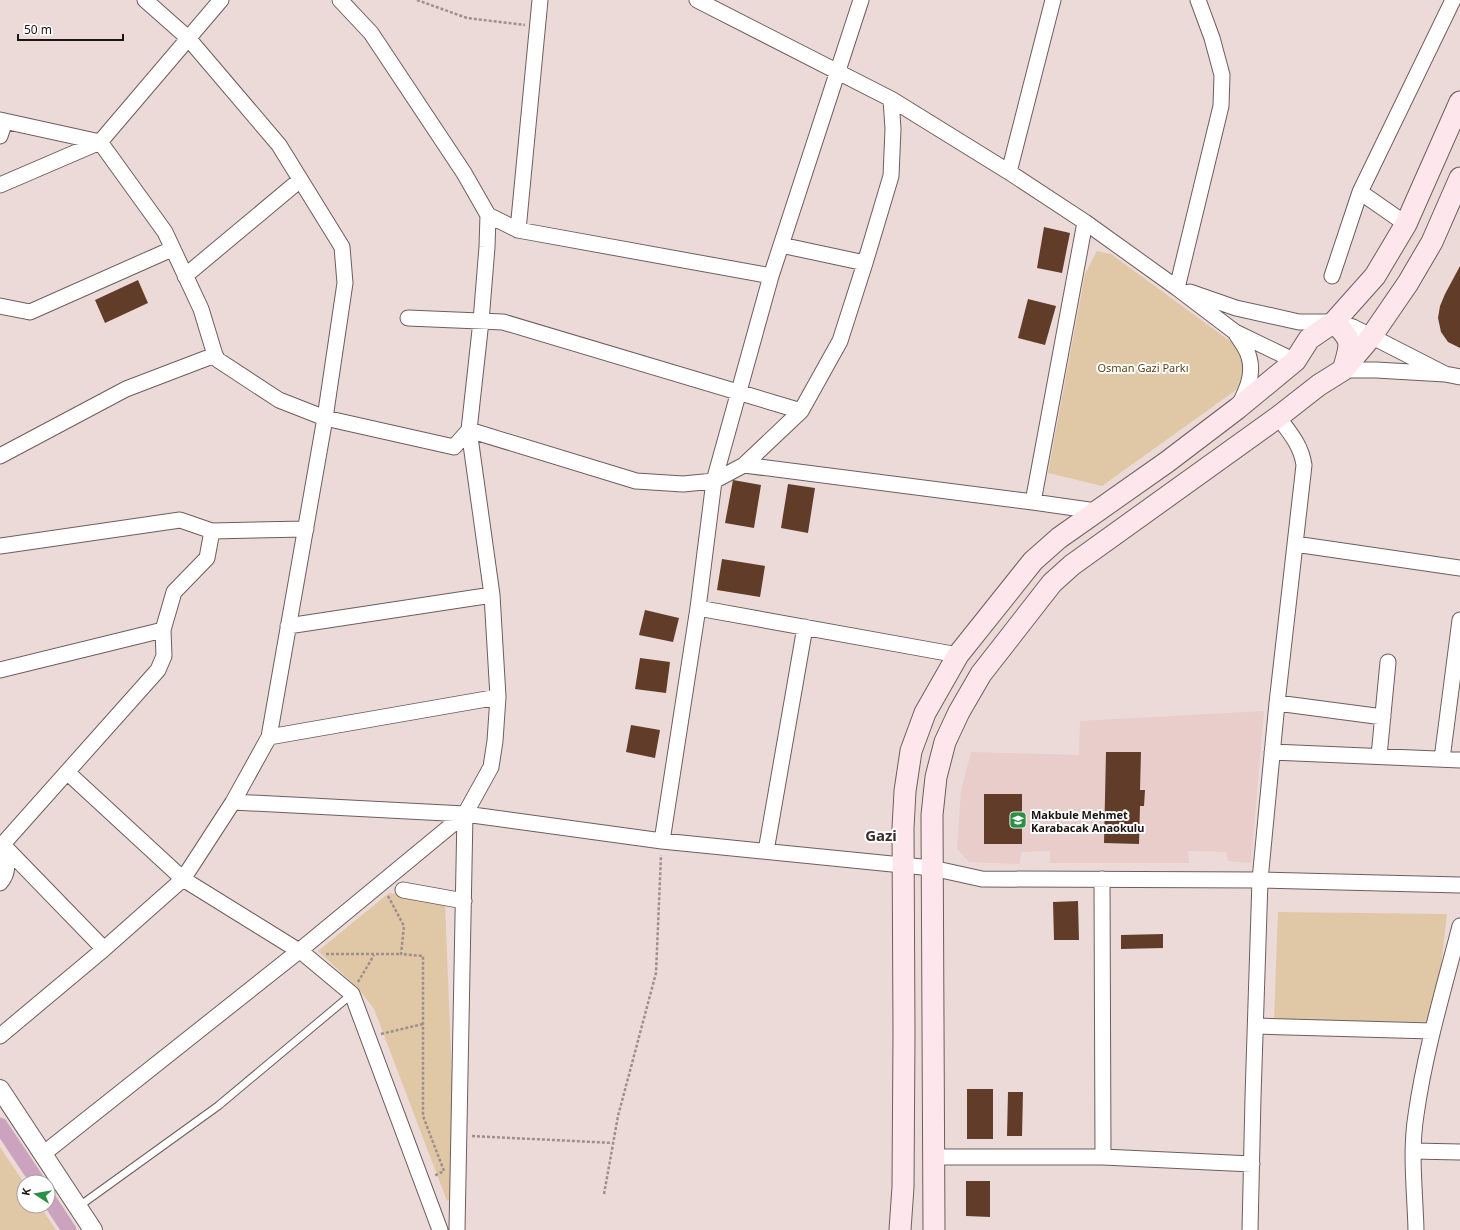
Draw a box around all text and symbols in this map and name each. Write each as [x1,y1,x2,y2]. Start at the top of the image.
scale bar [18,16,123,42]
text: 50 m [24,21,52,38]
park label: Osman Gazi Parkı [1097,360,1189,375]
place label: Makbule Mehmet Karabacak Anaokulu [1031,807,1144,835]
school or university icon: Makbule Mehmet Karabacak Anaokulu [1008,810,1028,830]
district label: Gazi [865,825,897,845]
north arrow [16,1174,56,1214]
text: K [18,1186,34,1197]

